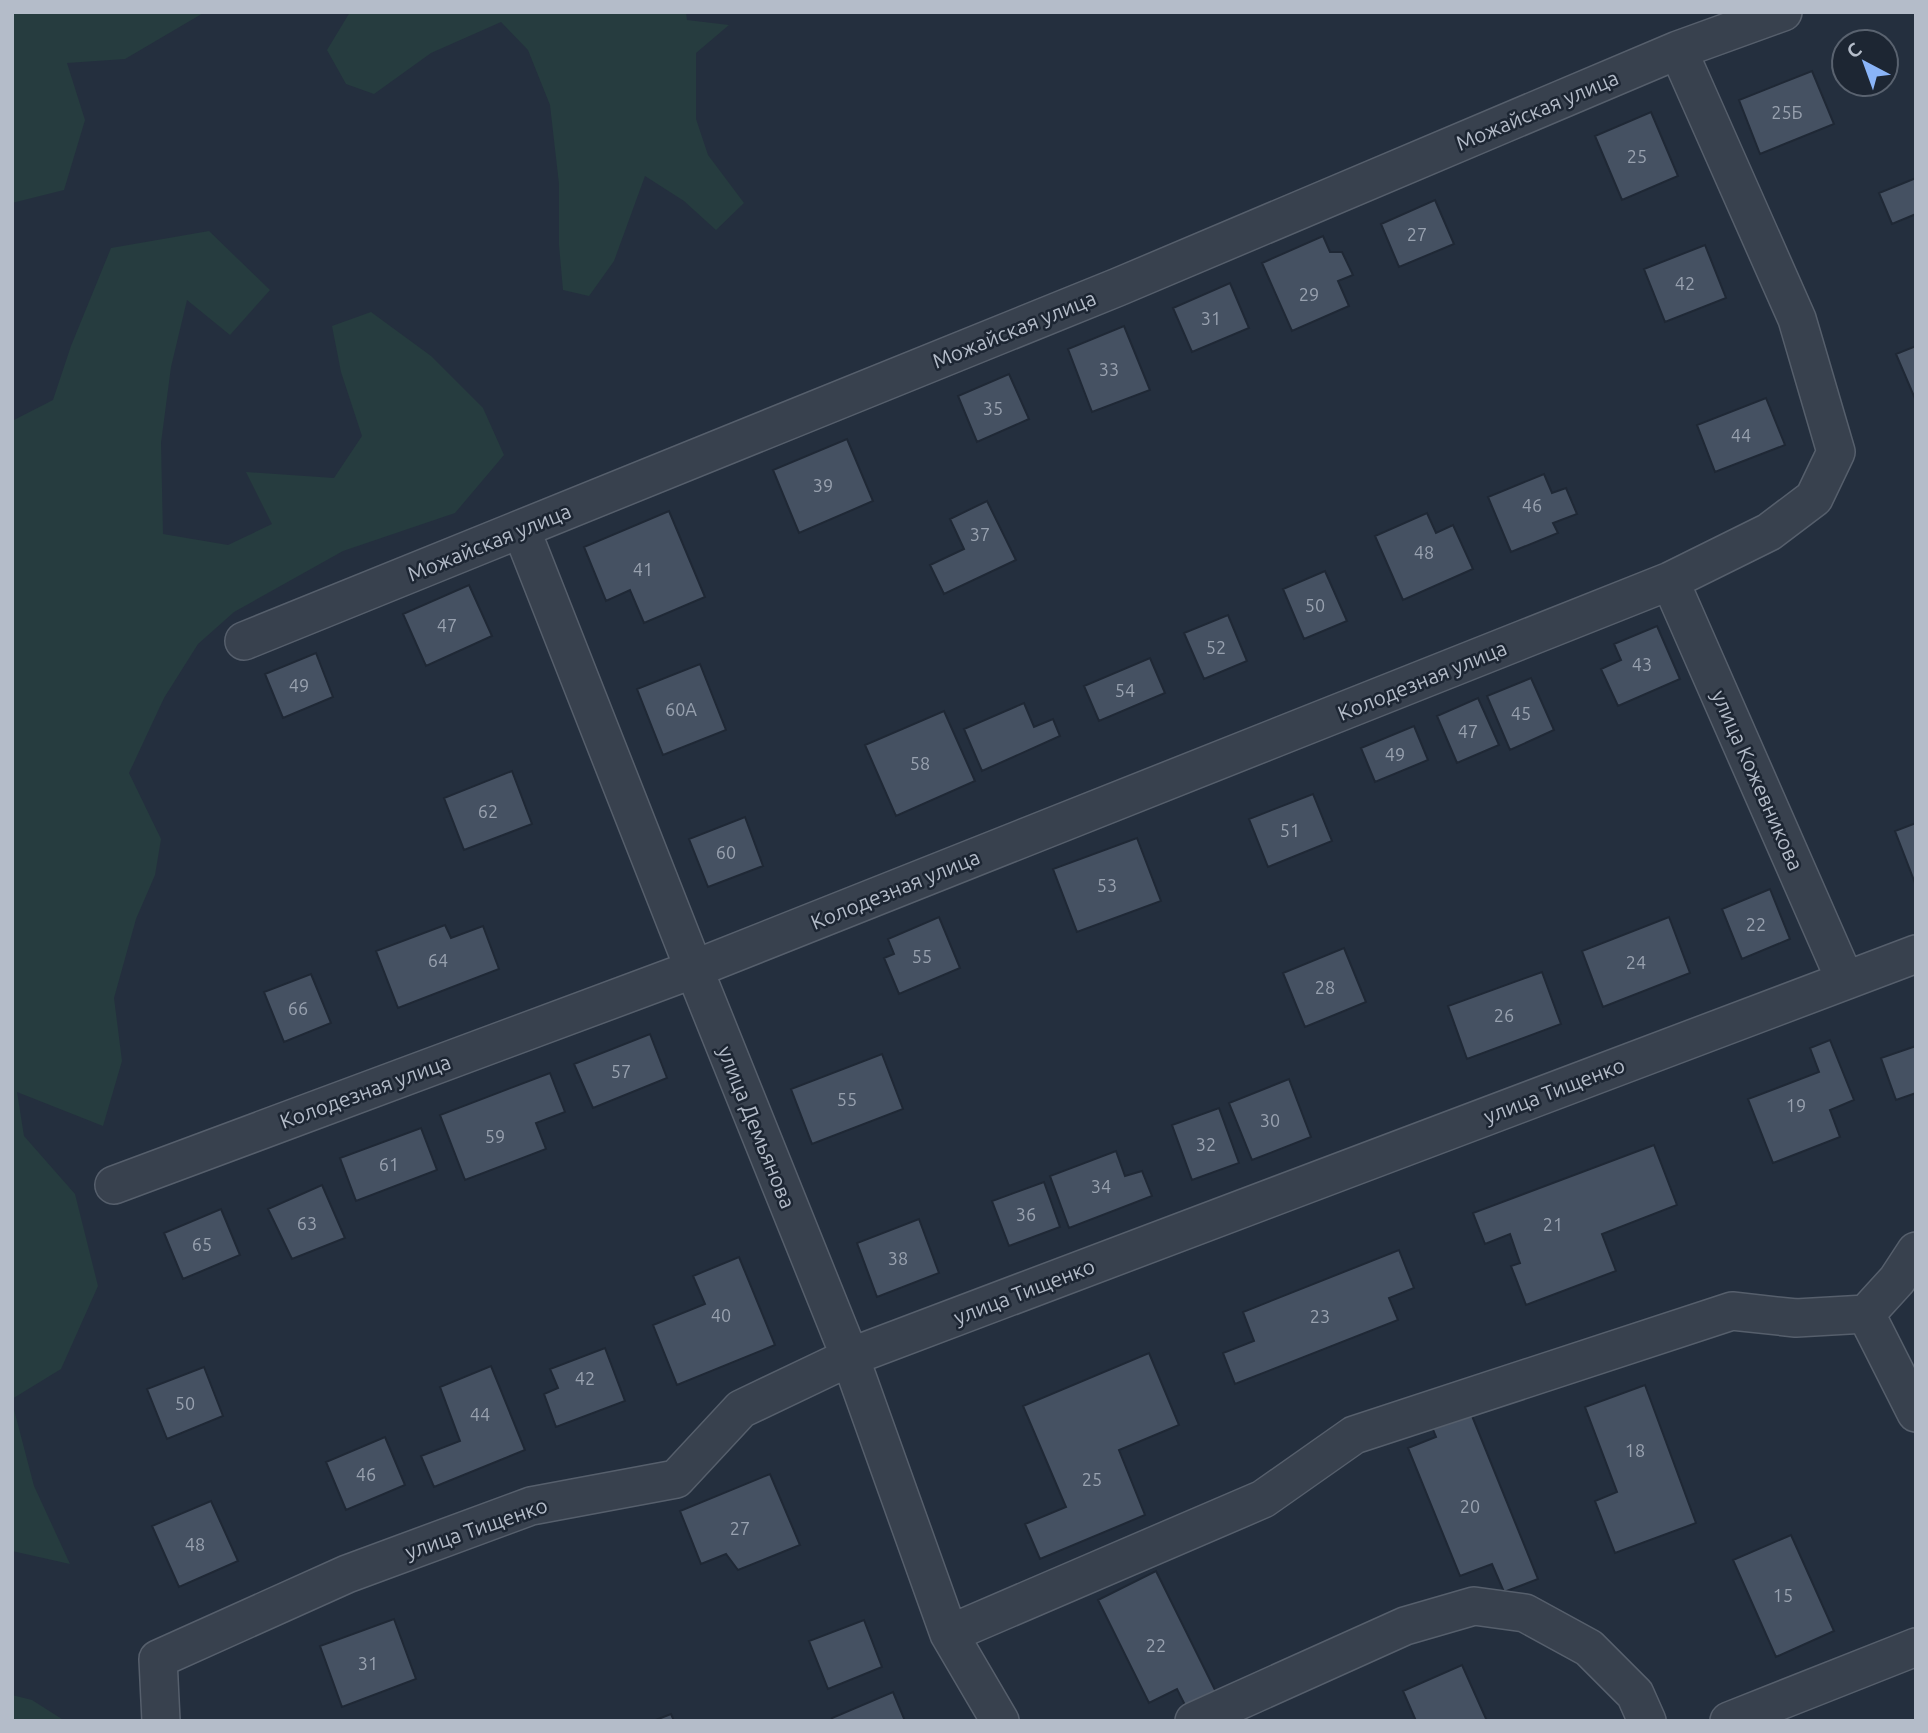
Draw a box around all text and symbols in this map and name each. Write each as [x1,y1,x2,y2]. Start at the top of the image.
north arrow [1830,28,1900,98]
text: С [1842,38,1866,62]
street label: Можайская улица [1452,65,1622,155]
house number: 25Б [1771,102,1803,122]
house number: 25 [1627,146,1647,166]
house number: 27 [1407,224,1427,244]
house number: 42 [1675,273,1695,293]
house number: 29 [1299,284,1319,304]
street label: Можайская улица [929,285,1099,373]
house number: 31 [1201,308,1221,328]
house number: 33 [1099,359,1119,379]
house number: 35 [983,398,1003,418]
house number: 44 [1731,425,1751,445]
house number: 39 [813,475,833,495]
house number: 46 [1522,495,1542,515]
street label: Можайская улица [404,498,574,586]
house number: 37 [970,524,990,544]
house number: 48 [1414,542,1434,562]
house number: 41 [633,559,653,579]
house number: 50 [1305,595,1325,615]
house number: 47 [437,615,457,635]
street label: Колодезная улица [1334,635,1510,725]
house number: 52 [1206,637,1226,657]
house number: 43 [1632,654,1652,674]
house number: 49 [289,675,309,695]
house number: 54 [1115,680,1135,700]
street label: улица Кожевникова [1707,686,1809,874]
house number: 60А [665,699,697,719]
house number: 45 [1511,703,1531,723]
house number: 47 [1458,721,1478,741]
house number: 49 [1385,744,1405,764]
house number: 58 [910,753,930,773]
house number: 62 [478,801,498,821]
house number: 51 [1280,820,1300,840]
house number: 60 [716,842,736,862]
street label: Колодезная улица [807,844,983,934]
house number: 53 [1097,875,1117,895]
house number: 22 [1746,914,1766,934]
house number: 55 [912,946,932,966]
house number: 64 [428,950,448,970]
house number: 24 [1626,952,1646,972]
house number: 28 [1315,977,1335,997]
house number: 66 [288,998,308,1018]
house number: 26 [1494,1005,1514,1025]
street label: улица Демьянова [713,1042,801,1212]
street label: Колодезная улица [276,1049,454,1133]
street label: улица Тищенко [1480,1052,1628,1128]
house number: 57 [611,1061,631,1081]
house number: 55 [837,1089,857,1109]
house number: 19 [1786,1095,1806,1115]
house number: 30 [1260,1110,1280,1130]
house number: 59 [485,1126,505,1146]
house number: 32 [1196,1134,1216,1154]
house number: 61 [379,1154,399,1174]
house number: 34 [1091,1176,1111,1196]
house number: 36 [1016,1204,1036,1224]
house number: 63 [297,1213,317,1233]
house number: 21 [1543,1214,1563,1234]
house number: 65 [192,1234,212,1254]
house number: 38 [888,1248,908,1268]
street label: улица Тищенко [950,1253,1098,1329]
house number: 40 [711,1305,731,1325]
house number: 23 [1310,1306,1330,1326]
house number: 42 [575,1368,595,1388]
house number: 50 [175,1393,195,1413]
house number: 44 [470,1404,490,1424]
house number: 18 [1625,1440,1645,1460]
house number: 46 [356,1464,376,1484]
house number: 25 [1082,1469,1102,1489]
street label: улица Тищенко [402,1492,550,1564]
house number: 20 [1460,1496,1480,1516]
house number: 27 [730,1518,750,1538]
house number: 48 [185,1534,205,1554]
house number: 15 [1773,1585,1793,1605]
house number: 22 [1146,1635,1166,1655]
house number: 31 [358,1653,378,1673]

